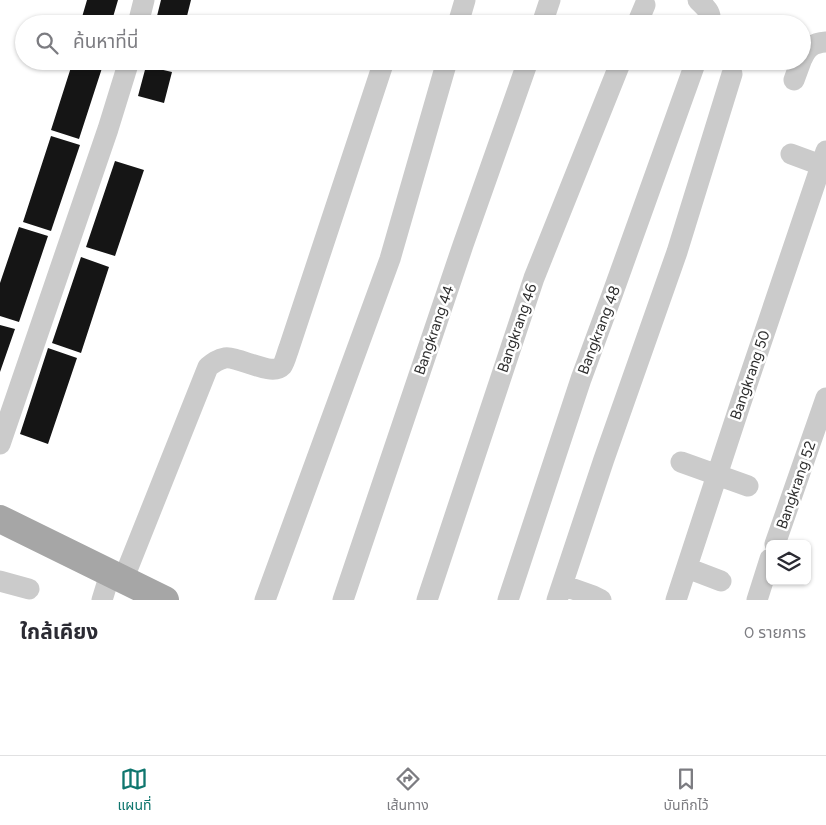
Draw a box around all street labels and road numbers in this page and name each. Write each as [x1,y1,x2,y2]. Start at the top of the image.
street label: Bangkrang 46 [493,281,541,375]
street label: Bangkrang 44 [410,283,458,377]
street label: Bangkrang 48 [574,283,624,377]
street label: Bangkrang 50 [726,328,774,422]
street label: Bangkrang 52 [773,439,819,531]

